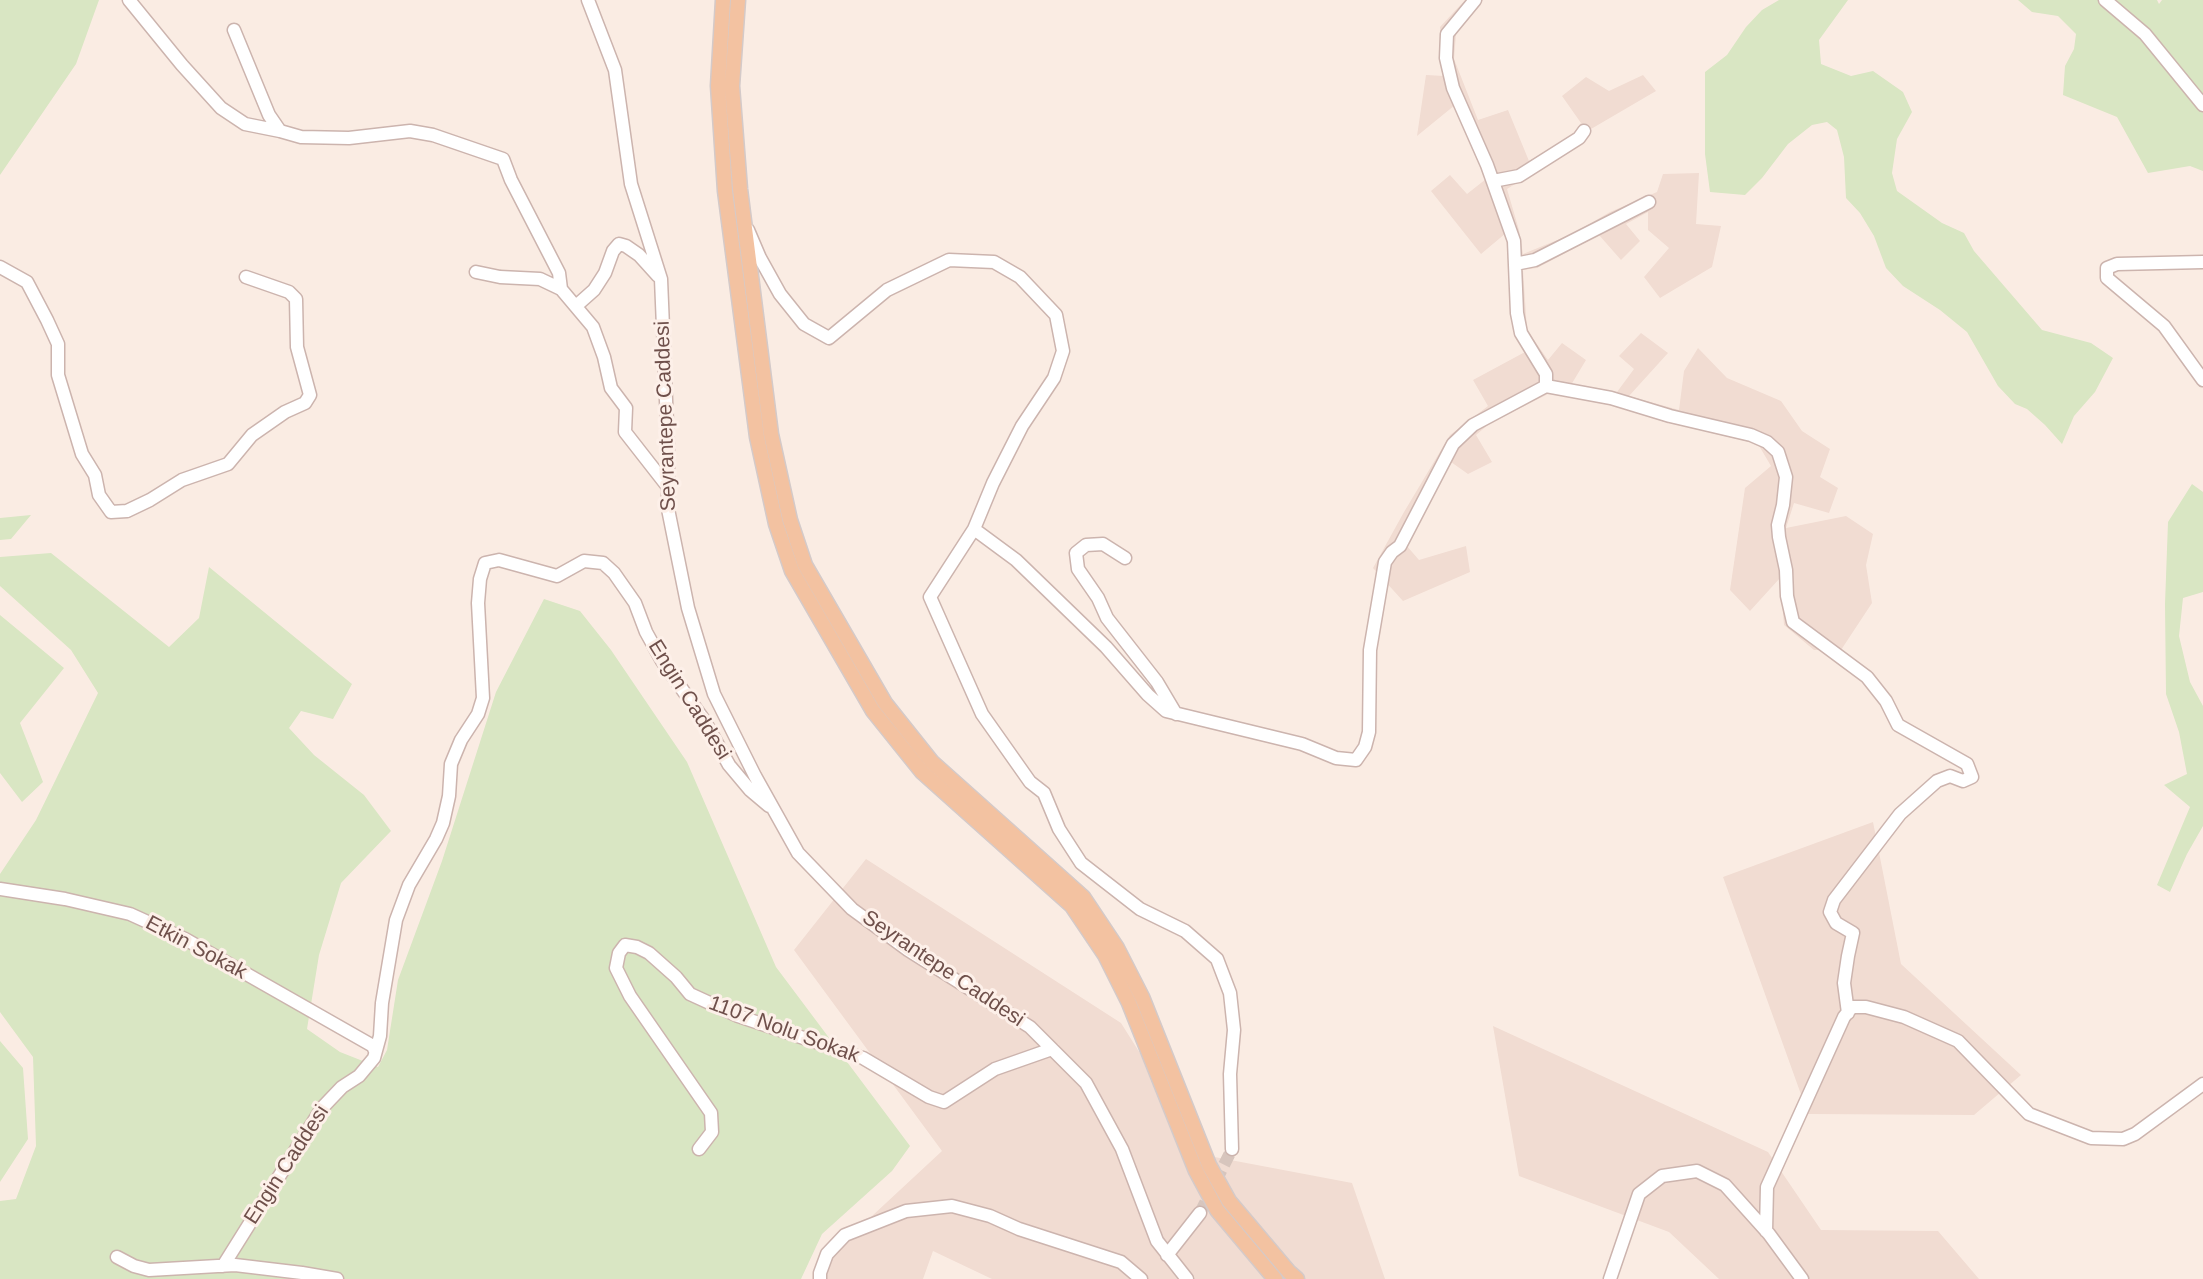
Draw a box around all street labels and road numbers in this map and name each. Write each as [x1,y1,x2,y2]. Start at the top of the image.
street label: Seyrantepe Caddesi [650,320,682,512]
street label: Engin Caddesi [642,635,736,765]
street label: Seyrantepe Caddesi [857,905,1029,1033]
street label: Etkin Sokak [141,911,251,985]
street label: 1107 Nolu Sokak [705,991,863,1069]
street label: Engin Caddesi [239,1101,335,1229]

